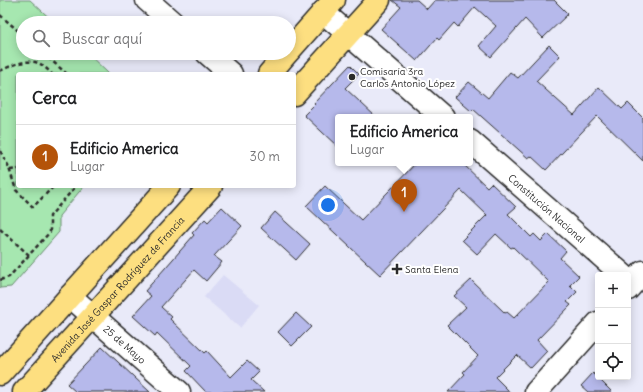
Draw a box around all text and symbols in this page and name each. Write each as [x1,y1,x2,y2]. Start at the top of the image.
search box [16,16,296,60]
icon: search [30,27,52,49]
text: Buscar aquí [62,29,142,48]
place label: Comisaría 3ra Carlos Antonio López [360,65,455,90]
marker: Comisaría 3ra Carlos Antonio López [347,72,357,82]
text: Cerca [32,87,77,109]
popup [335,114,473,166]
text: Edificio America [350,122,458,141]
text: Edificio America [70,139,178,158]
text: Lugar [350,141,384,158]
text: 1 [42,148,48,165]
text: 30 m [250,148,280,165]
text: Lugar [70,158,104,175]
street label: Constitución Nacional [505,172,587,246]
pin: 1 [391,179,417,212]
your location [318,195,338,215]
street label: Avenida José Gaspar Rodríguez de Francia [48,214,188,365]
place label: Santa Elena [405,263,459,276]
marker: Santa Elena [392,264,402,274]
map controls [595,272,631,380]
button: + [595,272,631,308]
button: − [595,308,631,344]
street label: 25 de Mayo [101,322,149,367]
button: locate [595,344,631,380]

